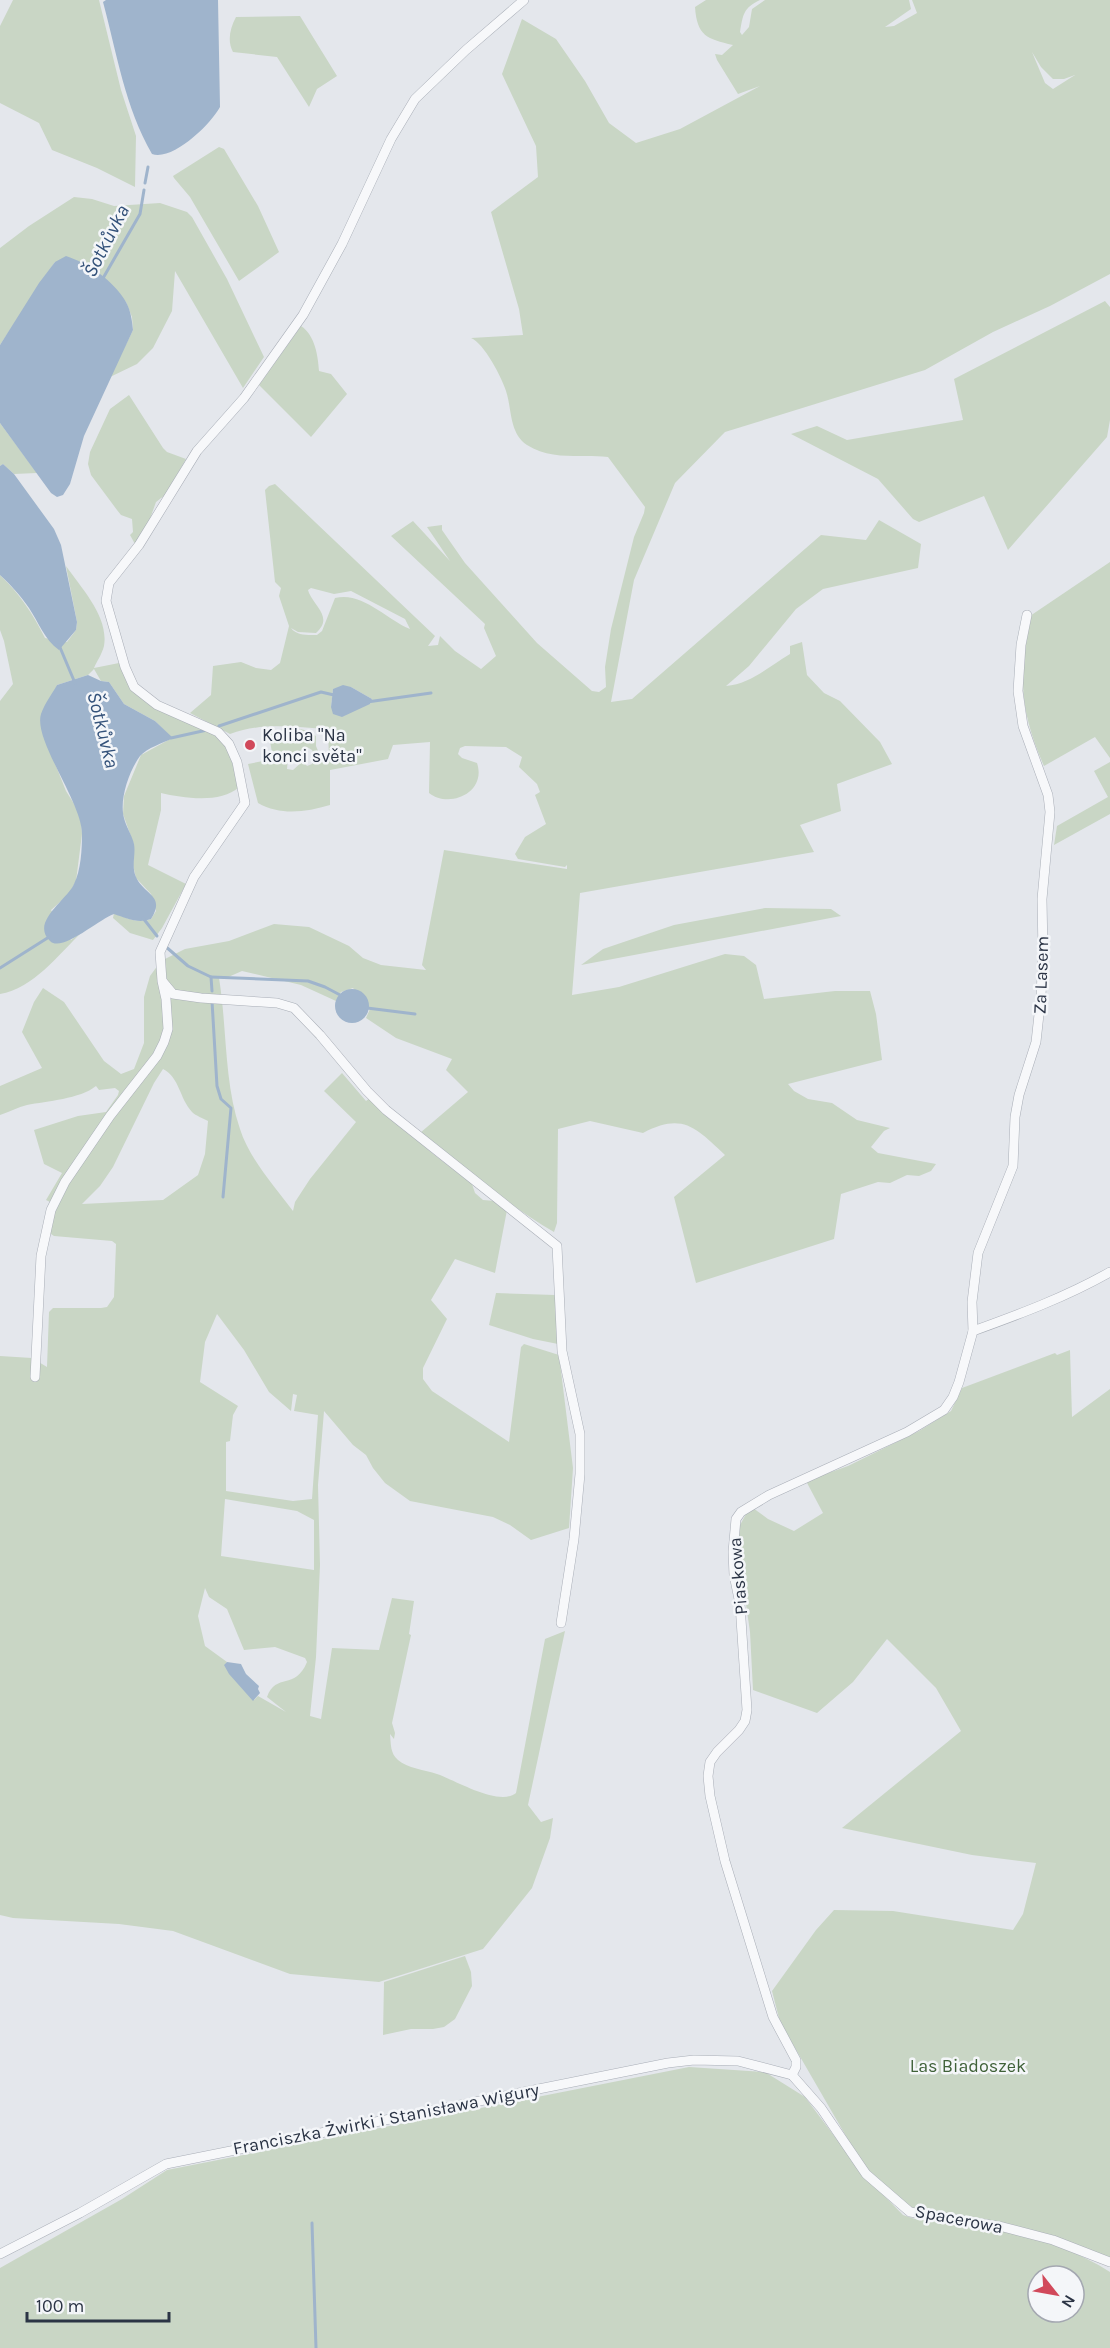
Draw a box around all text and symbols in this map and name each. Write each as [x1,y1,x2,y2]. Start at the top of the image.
water label: Šotkůvka [77,201,134,281]
water label: Šotkůvka [82,689,125,771]
place label: Koliba "Na konci světa" [262,724,362,767]
marker: Koliba "Na konci světa" [243,738,257,752]
street label: Za Lasem [1029,935,1053,1015]
street label: Piaskowa [724,1536,752,1616]
park label: Las Biadoszek [910,2055,1026,2077]
street label: Franciszka Żwirki i Stanisława Wigury [231,2078,542,2160]
street label: Spacerowa [913,2200,1005,2238]
north arrow [1026,2264,1086,2324]
scale bar [27,2285,170,2323]
text: N [1057,2292,1080,2311]
text: 100 m [36,2295,84,2317]

